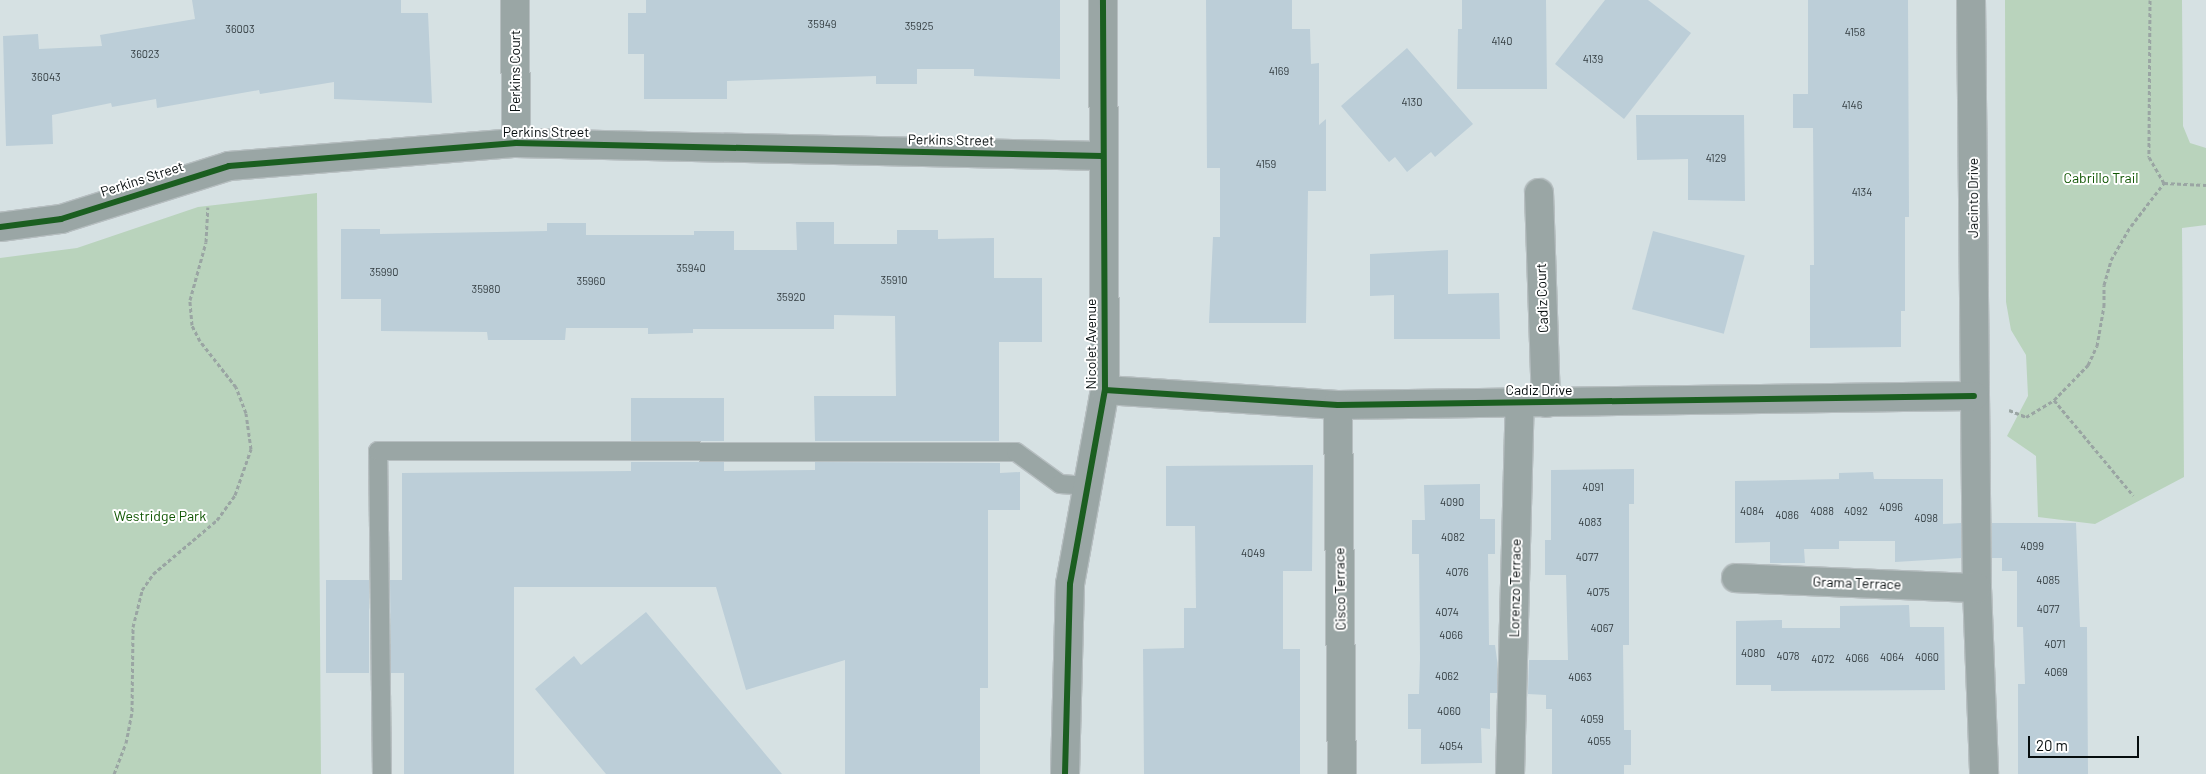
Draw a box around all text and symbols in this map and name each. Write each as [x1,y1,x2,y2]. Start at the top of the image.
house number: 35949 [808,17,836,31]
house number: 35925 [905,19,933,33]
house number: 36003 [225,22,255,36]
house number: 4158 [1845,25,1865,39]
street label: Perkins Court [507,30,523,112]
house number: 4140 [1491,34,1513,48]
house number: 36023 [130,47,160,61]
house number: 4139 [1583,52,1603,66]
house number: 4169 [1269,64,1289,78]
house number: 36043 [31,70,61,84]
house number: 4130 [1402,95,1422,109]
house number: 4146 [1842,98,1862,112]
street label: Perkins Street [503,124,589,140]
street label: Perkins Street [908,131,994,149]
house number: 4129 [1706,151,1726,165]
house number: 4159 [1256,157,1276,171]
street label: Perkins Street [98,158,186,200]
street label: Jacinto Drive [1965,158,1981,238]
park label: Cabrillo Trail [2064,170,2138,186]
house number: 4134 [1852,185,1872,199]
house number: 35940 [676,261,706,275]
street label: Cadiz Court [1532,263,1552,333]
house number: 35990 [370,265,398,279]
house number: 35910 [881,273,907,287]
house number: 35960 [577,274,605,288]
house number: 35980 [472,282,500,296]
house number: 35920 [776,290,806,304]
street label: Nicolet Avenue [1083,299,1099,389]
street label: Cadiz Drive [1506,382,1572,398]
house number: 4091 [1582,480,1604,494]
house number: 4090 [1440,495,1464,509]
house number: 4096 [1879,500,1903,514]
house number: 4084 [1740,504,1764,518]
house number: 4088 [1810,504,1834,518]
house number: 4092 [1844,504,1868,518]
park label: Westridge Park [114,508,206,524]
house number: 4086 [1775,508,1799,522]
house number: 4098 [1914,511,1938,525]
house number: 4083 [1578,515,1602,529]
house number: 4082 [1441,530,1465,544]
street label: Lorenzo Terrace [1506,538,1524,638]
house number: 4099 [2020,539,2044,553]
house number: 4049 [1241,546,1265,560]
street label: Cisco Terrace [1331,547,1349,631]
house number: 4077 [1576,550,1598,564]
house number: 4076 [1445,565,1469,579]
street label: Grama Terrace [1812,573,1902,593]
house number: 4085 [2036,573,2060,587]
house number: 4075 [1586,585,1610,599]
house number: 4077 [2037,602,2059,616]
house number: 4074 [1435,605,1459,619]
house number: 4067 [1590,621,1614,635]
house number: 4066 [1439,628,1463,642]
house number: 4071 [2044,637,2066,651]
house number: 4080 [1741,646,1765,660]
house number: 4078 [1776,649,1800,663]
house number: 4064 [1880,650,1904,664]
house number: 4060 [1915,650,1939,664]
house number: 4066 [1845,651,1869,665]
house number: 4072 [1811,652,1835,666]
house number: 4069 [2044,665,2068,679]
house number: 4062 [1435,669,1459,683]
house number: 4063 [1568,670,1592,684]
house number: 4060 [1437,704,1461,718]
house number: 4059 [1580,712,1604,726]
scale bar [2031,726,2142,758]
house number: 4055 [1587,734,1611,748]
text: 20 m [2036,736,2068,754]
house number: 4054 [1439,739,1463,753]

